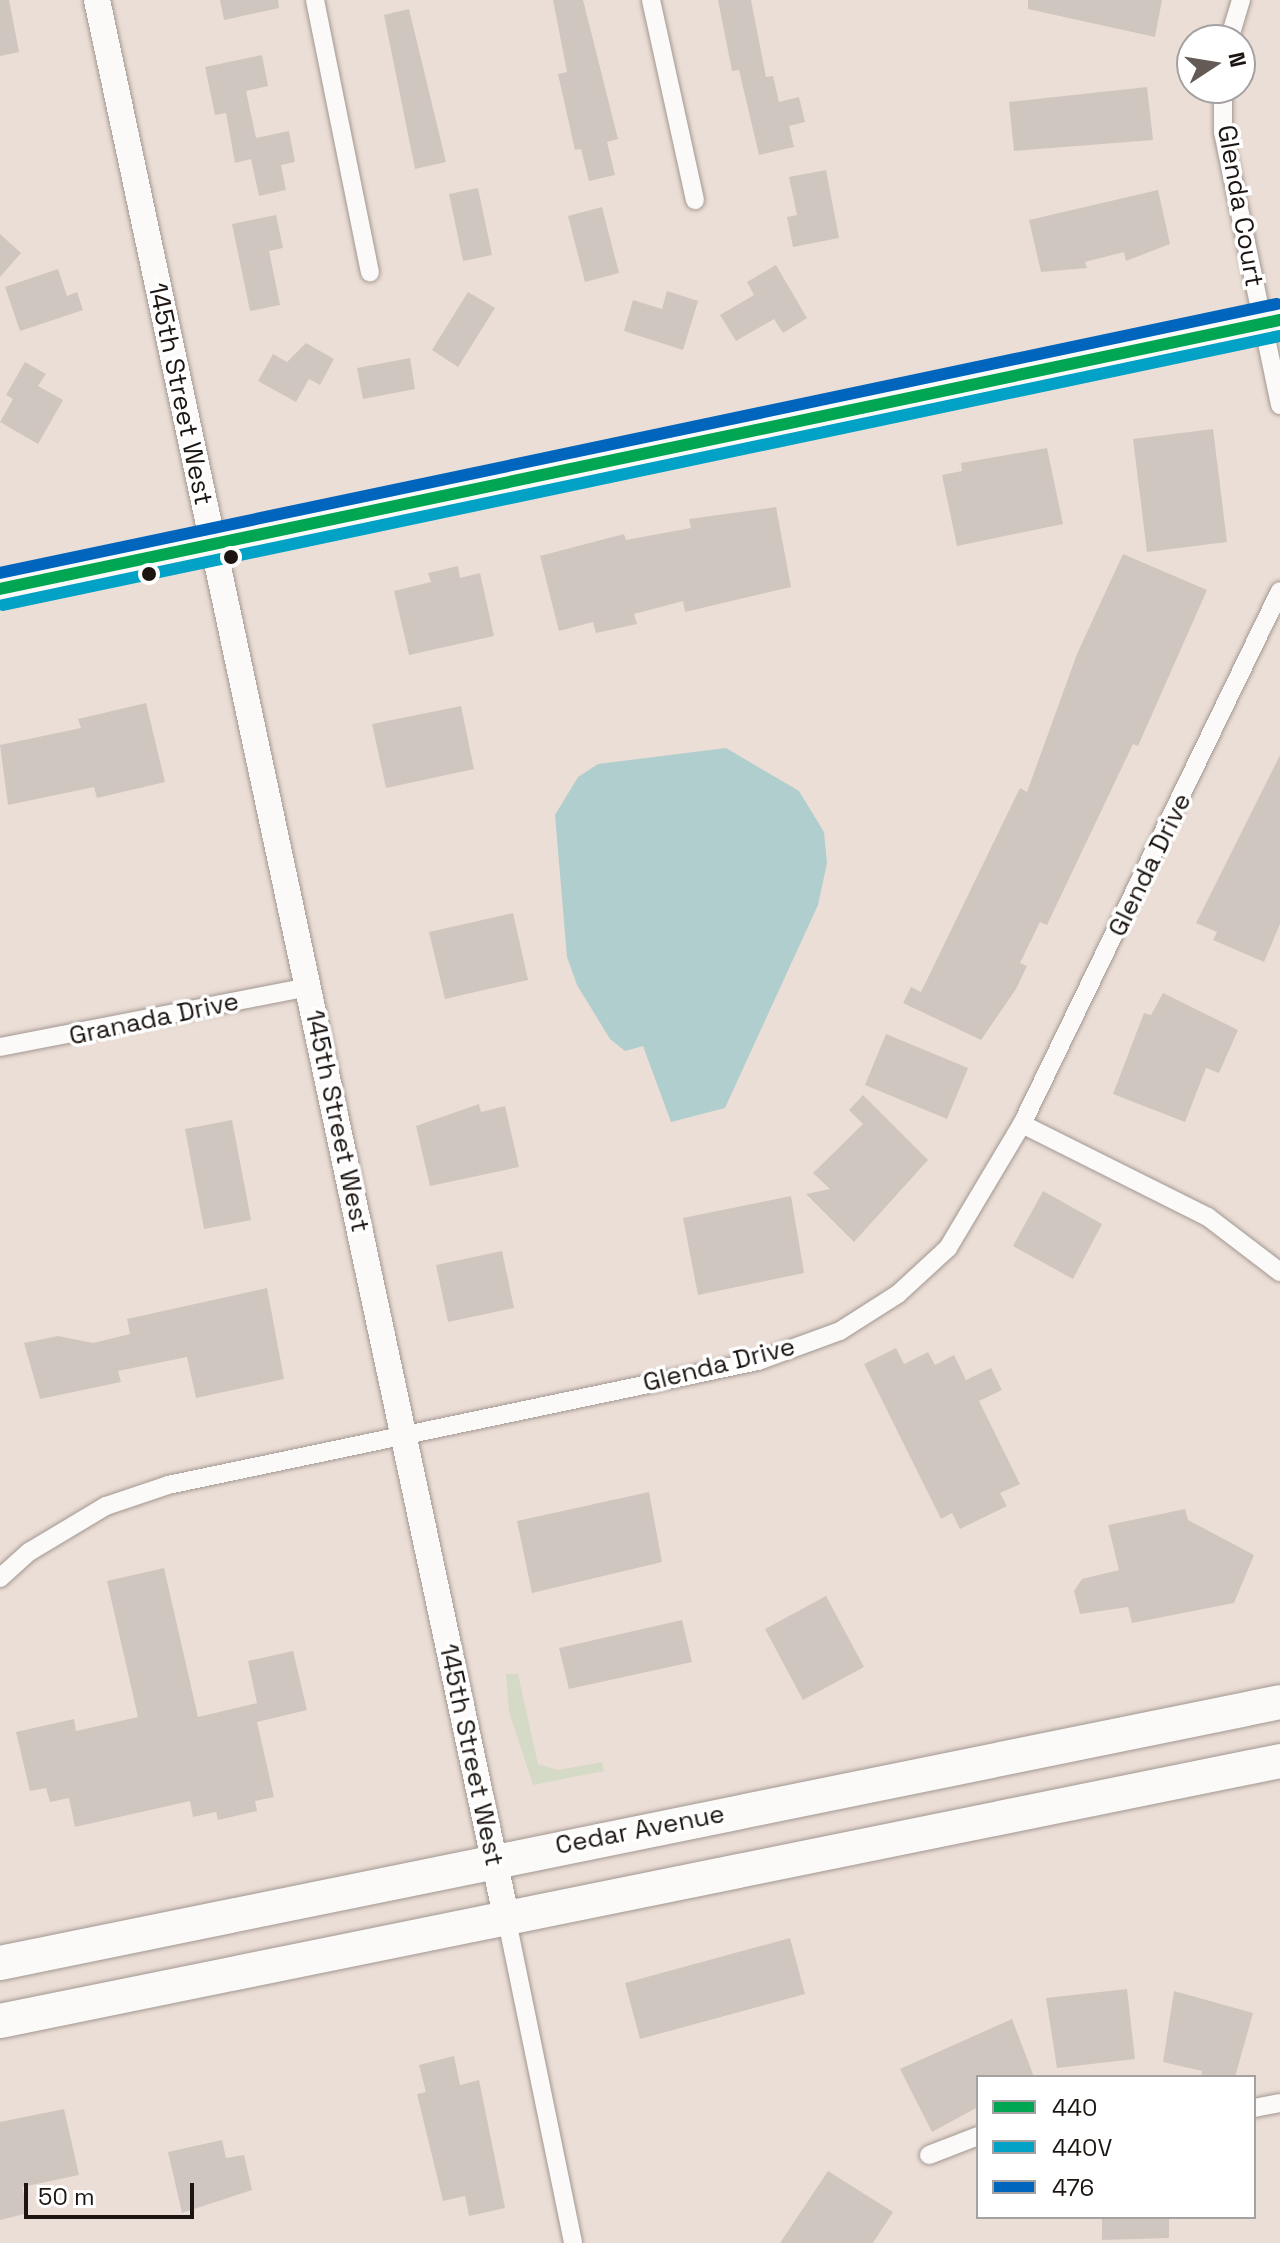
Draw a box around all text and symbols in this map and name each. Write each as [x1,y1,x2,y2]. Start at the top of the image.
north arrow [1176,24,1256,104]
text: N [1222,49,1253,70]
street label: Glenda Court [1210,123,1270,289]
street label: 145th Street West [141,280,219,508]
unlabelled marker [223,549,239,565]
unlabelled marker [141,566,157,582]
street label: Glenda Drive [1102,788,1198,942]
street label: Granada Drive [66,986,242,1052]
street label: 145th Street West [298,1007,376,1235]
street label: Glenda Drive [640,1331,798,1399]
street label: 145th Street West [432,1641,510,1869]
street label: Cedar Avenue [553,1798,727,1862]
legend [976,2075,1256,2219]
text: 440 [1052,2092,1097,2123]
text: 440V [1052,2132,1112,2163]
scale bar [28,2167,198,2217]
text: 476 [1052,2172,1094,2203]
text: 50 m [38,2181,95,2212]

